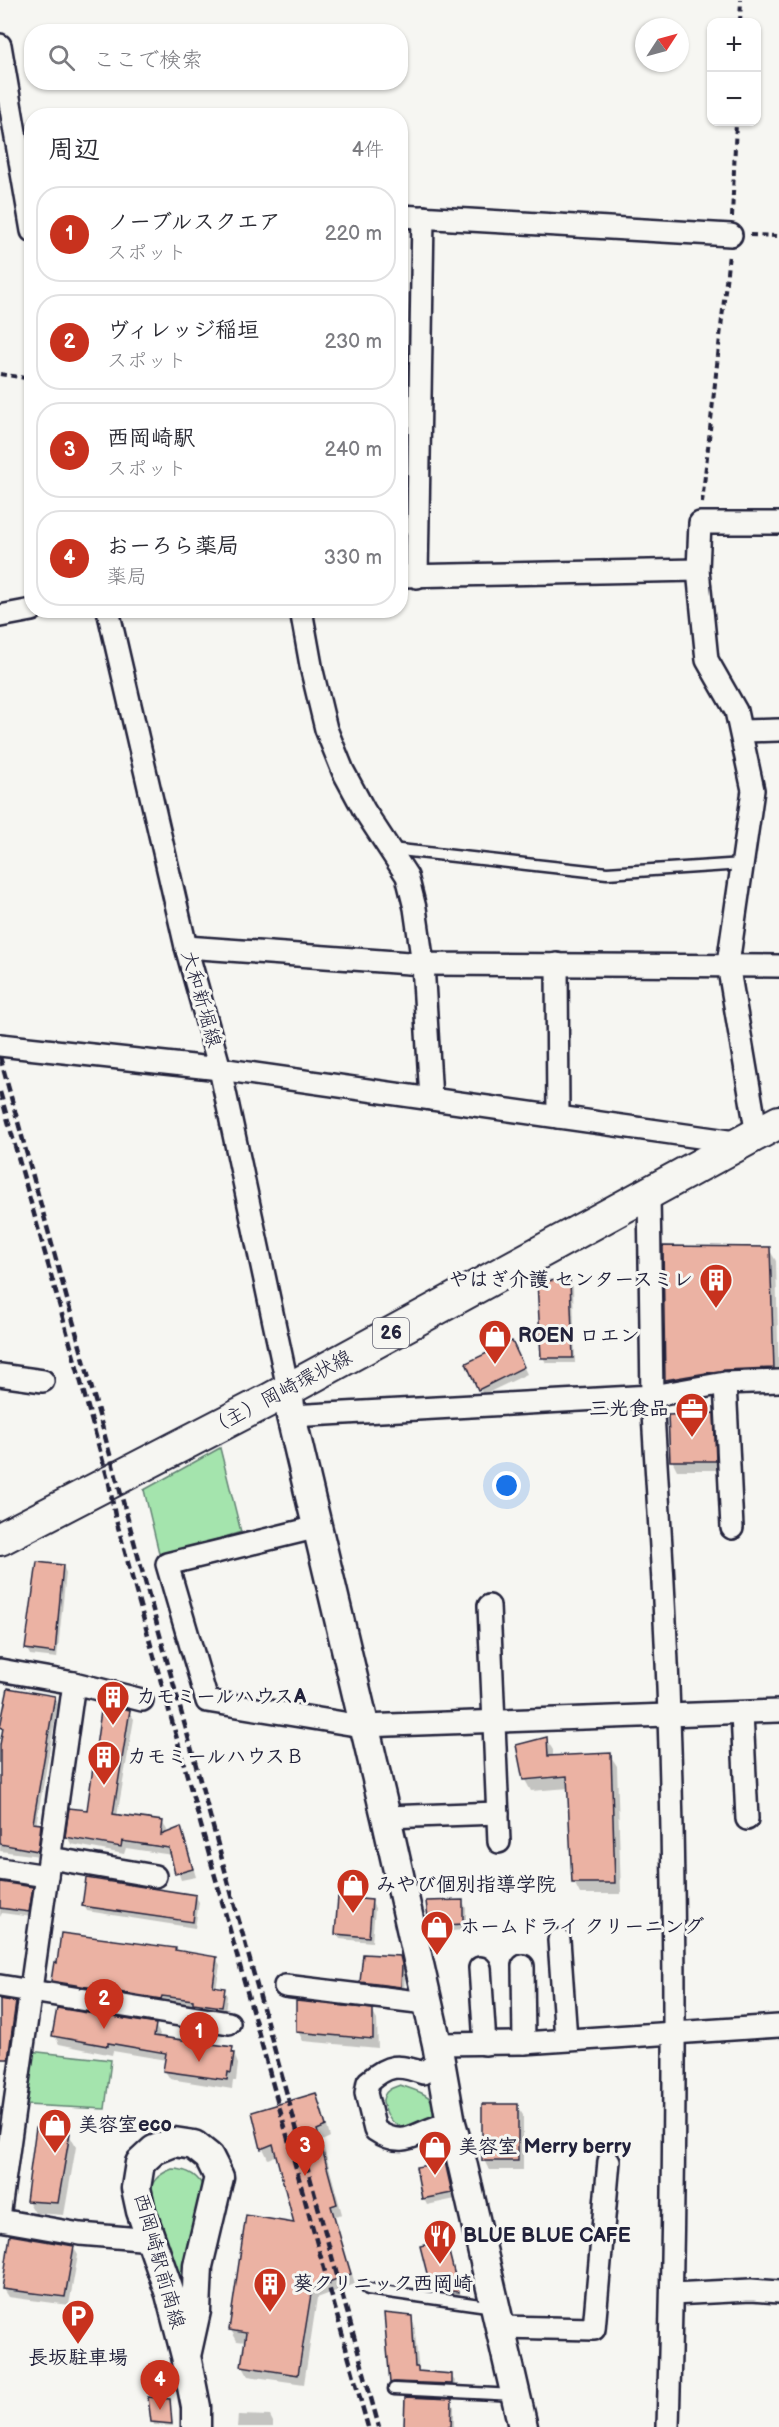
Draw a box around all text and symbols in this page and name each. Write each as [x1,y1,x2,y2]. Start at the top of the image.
north arrow [635,18,689,72]
map controls [707,18,761,126]
button: + [707,18,761,72]
search box [24,24,408,90]
icon: search [45,41,78,74]
text: ここで検索 [93,47,203,74]
button: − [707,72,761,126]
text: 周辺 [48,135,100,166]
text: 4件 [352,138,384,162]
text: ノーブルスクエア [107,209,281,236]
text: 1 [65,222,74,246]
text: 220 m [325,222,382,246]
text: スポット [107,241,187,265]
text: ヴィレッジ稲垣 [107,317,259,344]
text: 2 [64,330,75,354]
text: 230 m [325,330,382,354]
text: スポット [107,349,187,373]
text: 西岡崎駅 [107,425,195,452]
text: 3 [64,438,75,462]
text: 240 m [325,438,382,462]
text: スポット [107,457,187,481]
text: おーろら薬局 [107,533,239,560]
text: 4 [64,546,75,570]
text: 330 m [324,546,382,570]
text: 薬局 [107,565,147,589]
street label: 大和新堀線 [176,948,226,1050]
building icon: やはぎ介護 センタースミレ [698,1262,734,1309]
place label: やはぎ介護 センタースミレ [449,1268,693,1292]
road number: 26 [373,1318,409,1348]
shop icon: ROEN ロエン [477,1318,513,1365]
place label: ROEN ロエン [518,1324,640,1348]
street label: （主）岡崎環状線 [204,1345,356,1441]
office icon: 三光食品 [674,1391,710,1438]
place label: 三光食品 [589,1397,669,1421]
your location [492,1471,521,1500]
building icon: カモミールハウスA [95,1679,131,1726]
place label: カモミールハウスA [136,1685,307,1709]
building icon: カモミールハウスＢ [86,1739,122,1786]
place label: カモミールハウスＢ [127,1745,305,1769]
shop icon: みやび個別指導学院 [335,1867,371,1914]
place label: みやび個別指導学院 [376,1873,556,1897]
shop icon: ホームドライ クリーニング [419,1909,455,1956]
place label: ホームドライ クリーニング [460,1915,704,1939]
pin: 2 [84,1980,124,2029]
pin: 1 [180,2012,218,2062]
shop icon: 美容室eco [37,2107,73,2154]
place label: 美容室eco [78,2113,172,2137]
pin: 3 [286,2126,324,2176]
shop icon: 美容室 Merry berry [417,2129,453,2176]
place label: 美容室 Merry berry [458,2135,632,2159]
street label: 西岡崎駅前南線 [128,2190,190,2332]
restaurant icon: BLUE BLUE CAFE [422,2218,458,2265]
place label: BLUE BLUE CAFE [463,2224,631,2248]
building icon: 葵クリニック西岡崎 [252,2266,288,2313]
place label: 葵クリニック西岡崎 [293,2272,473,2296]
parking icon: 長坂駐車場 [60,2298,96,2345]
place label: 長坂駐車場 [28,2346,128,2370]
pin: 4 [140,2360,180,2410]

